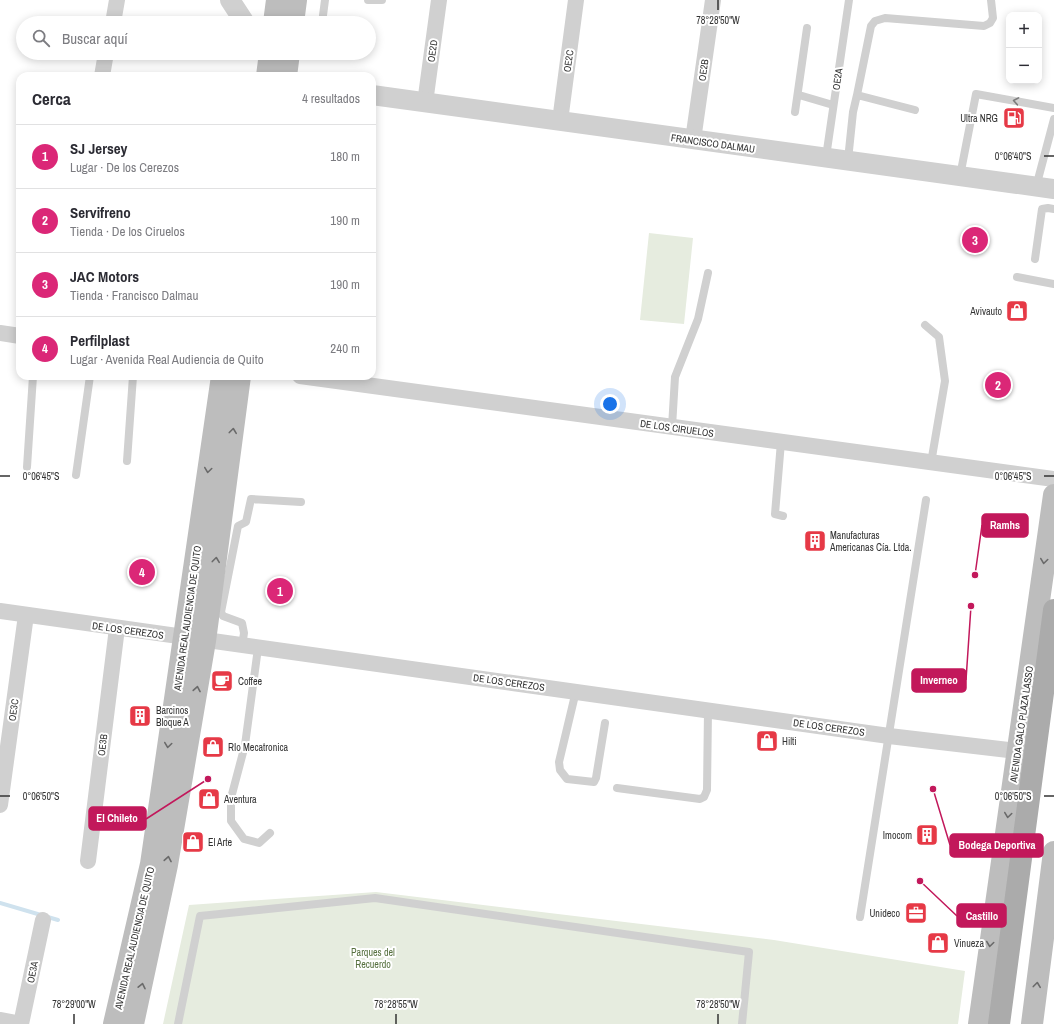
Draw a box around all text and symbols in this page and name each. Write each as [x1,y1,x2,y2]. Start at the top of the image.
map controls [1006,12,1042,84]
button: + [1006,12,1042,48]
text: 78°28'50"W [696,14,740,27]
search box [16,16,376,60]
icon: search [30,27,52,49]
text: Buscar aquí [62,28,128,49]
street label: OE2D [425,39,440,63]
button: − [1006,48,1042,84]
street label: OE2C [561,49,576,73]
street label: OE2B [696,58,712,82]
street label: OE2A [830,67,846,91]
text: Cerca [32,87,71,110]
text: 4 resultados [302,90,360,107]
one-way arrow [1012,97,1019,106]
fuel station icon: Ultra NRG [1001,105,1027,131]
place label: Ultra NRG [960,112,998,125]
street label: FRANCISCO DALMAU [670,131,756,156]
text: SJ Jersey [70,138,127,159]
text: 1 [42,148,48,165]
text: 180 m [330,148,360,165]
text: 0°06'40"S [995,150,1032,163]
text: Lugar · De los Cerezos [70,159,179,176]
text: Servifreno [70,202,131,223]
text: 2 [42,212,48,229]
text: 190 m [330,212,360,229]
text: Tienda · De los Ciruelos [70,223,185,240]
pin: 3 [962,225,988,255]
text: JAC Motors [70,266,139,287]
text: 3 [42,276,48,293]
text: 190 m [330,276,360,293]
text: Tienda · Francisco Dalmau [70,287,198,304]
shop icon: Avivauto [1004,298,1030,324]
place label: Avivauto [969,305,1002,318]
text: Perfilplast [70,330,129,351]
text: 4 [42,340,48,357]
text: 240 m [330,340,360,357]
text: Lugar · Avenida Real Audiencia de Quito [70,351,264,368]
pin: 2 [985,370,1011,400]
your location [600,394,620,414]
street label: DE LOS CIRUELOS [639,417,715,440]
one-way arrow [228,428,237,434]
one-way arrow [204,467,213,473]
text: 0°06'45"S [23,470,60,483]
text: 0°06'45"S [995,470,1032,483]
callout: Ramhs [982,514,1028,537]
text: Ramhs [990,518,1020,532]
building icon: Manufacturas Americanas Cía. Ltda. [802,528,828,554]
place label: Manufacturas Americanas Cía. Ltda. [829,529,912,554]
street label: AVENIDA REAL AUDIENCIA DE QUITO [171,545,204,692]
pin: 4 [129,557,155,587]
one-way arrow [211,557,220,563]
one-way arrow [1040,558,1049,564]
pin: 1 [267,576,293,606]
street label: DE LOS CEREZOS [91,619,165,642]
street label: AVENIDA GALO PLAZA LASSO [1007,665,1036,784]
cafe icon: Coffee [209,668,235,694]
callout: Inverneo [912,669,966,692]
street label: DE LOS CEREZOS [472,671,546,694]
text: Inverneo [920,673,958,687]
place label: Coffee [238,675,262,688]
one-way arrow [192,686,201,692]
street label: OE3C [6,698,21,722]
building icon: Barcinos Bloque A [127,703,153,729]
place label: Barcinos Bloque A [156,704,189,729]
street label: DE LOS CEREZOS [792,716,866,739]
shop icon: Hilti [754,728,780,754]
street label: OE3B [95,733,110,757]
shop icon: RIo Mecatronica [200,734,226,760]
place label: Hilti [782,735,797,748]
place label: RIo Mecatronica [228,741,289,754]
one-way arrow [164,742,173,748]
shop icon: Aventura [196,786,222,812]
text: 0°06'50"S [23,790,60,803]
text: 0°06'50"S [995,790,1032,803]
place label: Aventura [223,793,257,806]
callout: El Chileto [89,807,146,830]
text: El Chileto [96,811,138,825]
one-way arrow [1004,812,1013,818]
building icon: Imocom [914,822,940,848]
shop icon: El Arte [180,829,206,855]
place label: Imocom [883,829,912,842]
callout: Bodega Deportiva [950,834,1043,857]
place label: El Arte [208,836,233,849]
text: Bodega Deportiva [958,838,1036,852]
one-way arrow [163,856,172,862]
street label: AVENIDA REAL AUDIENCIA DE QUITO [111,865,157,1012]
office icon: Unideco [903,900,929,926]
callout: Castillo [957,904,1006,927]
place label: Unideco [869,907,900,920]
text: Castillo [966,909,999,923]
shop icon: Vinueza [925,930,951,956]
place label: Vinueza [954,937,984,950]
one-way arrow [986,940,995,947]
park label: Parques del Recuerdo [351,946,395,971]
street label: OE3A [24,960,41,984]
one-way arrow [1032,982,1041,988]
one-way arrow [137,983,145,989]
text: 78°29'00"W [52,998,96,1011]
text: 78°28'55"W [374,998,418,1011]
text: 78°28'50"W [696,998,740,1011]

